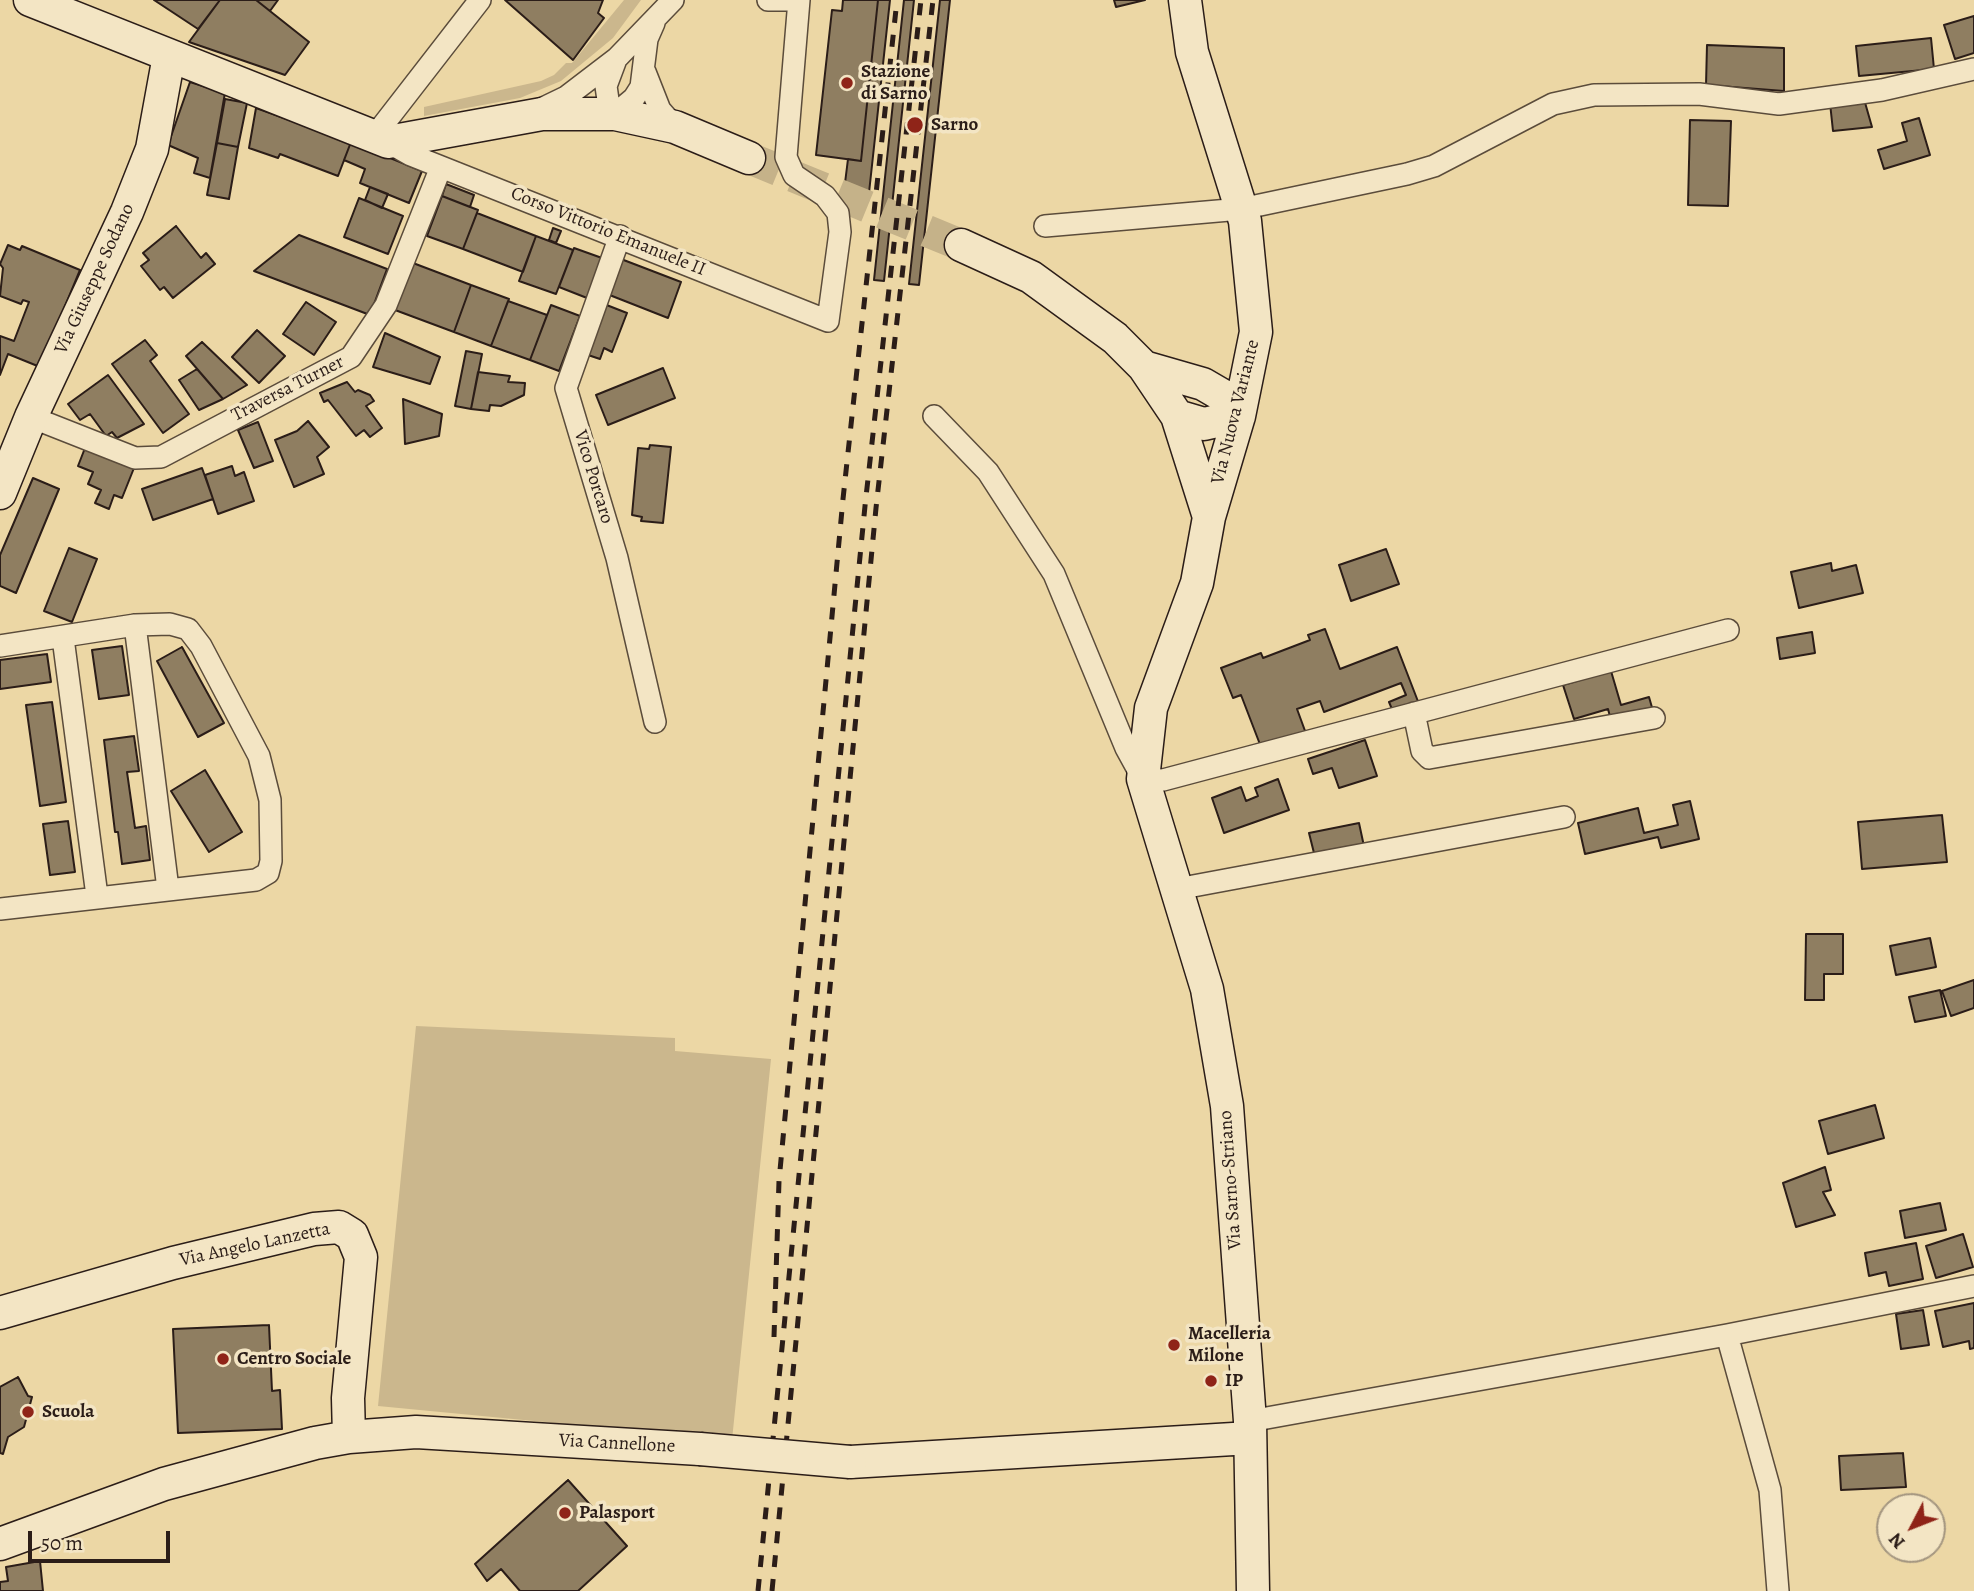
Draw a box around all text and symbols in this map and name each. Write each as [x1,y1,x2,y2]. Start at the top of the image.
place label: Stazione di Sarno [861,61,930,105]
marker: Stazione di Sarno [839,75,855,91]
place label: Sarno [931,114,978,136]
marker: Sarno [905,115,925,135]
street label: Corso Vittorio Emanuele II [507,182,709,282]
street label: Via Giuseppe Sodano [50,200,140,358]
street label: Via Nuova Variante [1207,337,1265,487]
street label: Traversa Turner [228,351,348,427]
street label: Vico Porcaro [568,427,618,527]
street label: Via Sarno-Striano [1215,1110,1247,1250]
street label: Via Angelo Lanzetta [178,1218,332,1272]
place label: Macelleria Milone [1188,1323,1271,1367]
marker: Macelleria Milone [1166,1337,1182,1353]
place label: Centro Sociale [237,1348,351,1370]
marker: Centro Sociale [215,1351,231,1367]
place label: IP [1225,1370,1243,1392]
marker: IP [1203,1373,1219,1389]
place label: Scuola [42,1401,94,1423]
marker: Scuola [20,1404,36,1420]
street label: Via Cannellone [558,1430,676,1458]
north arrow [1876,1493,1946,1563]
place label: Palasport [579,1502,655,1524]
marker: Palasport [557,1505,573,1521]
scale bar [32,1518,173,1562]
text: N [1883,1527,1911,1555]
text: 50 m [41,1529,83,1557]

